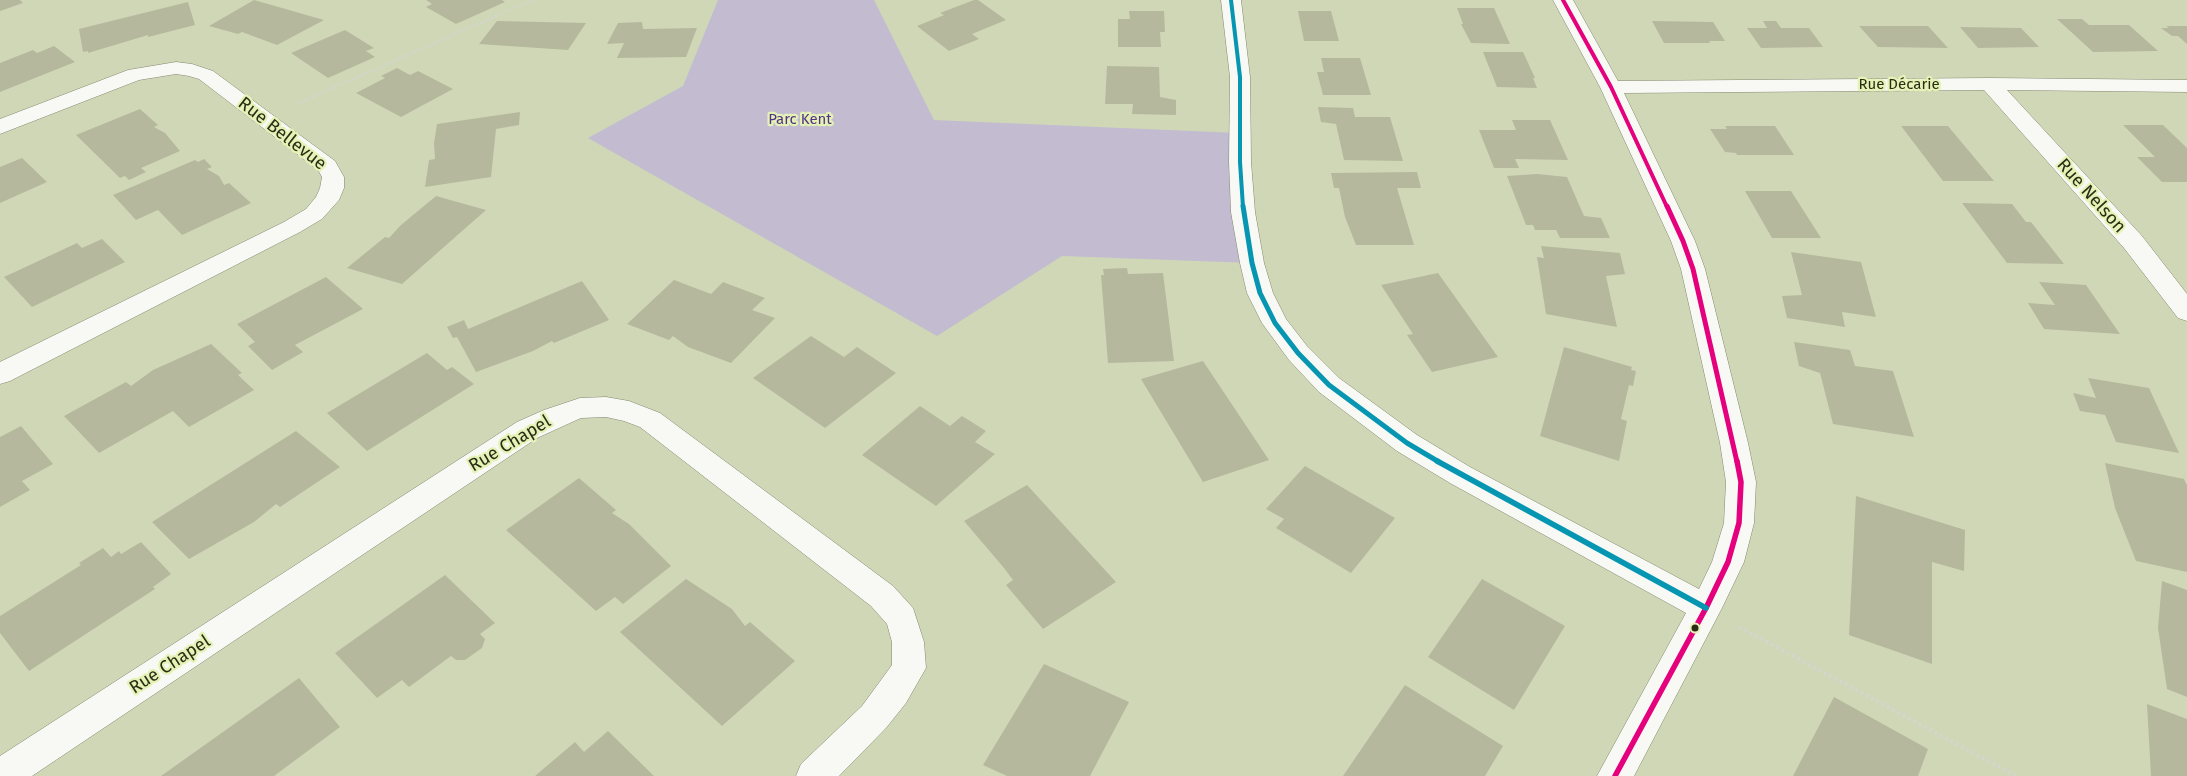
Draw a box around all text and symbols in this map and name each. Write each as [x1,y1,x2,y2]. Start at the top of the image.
street label: Rue Décarie [1858,76,1940,94]
street label: Rue Bellevue [234,93,330,175]
park label: Parc Kent [768,111,832,129]
street label: Rue Nelson [2052,154,2130,238]
street label: Rue Chapel [465,411,555,477]
unlabelled marker [1690,623,1700,633]
street label: Rue Chapel [126,631,214,699]

